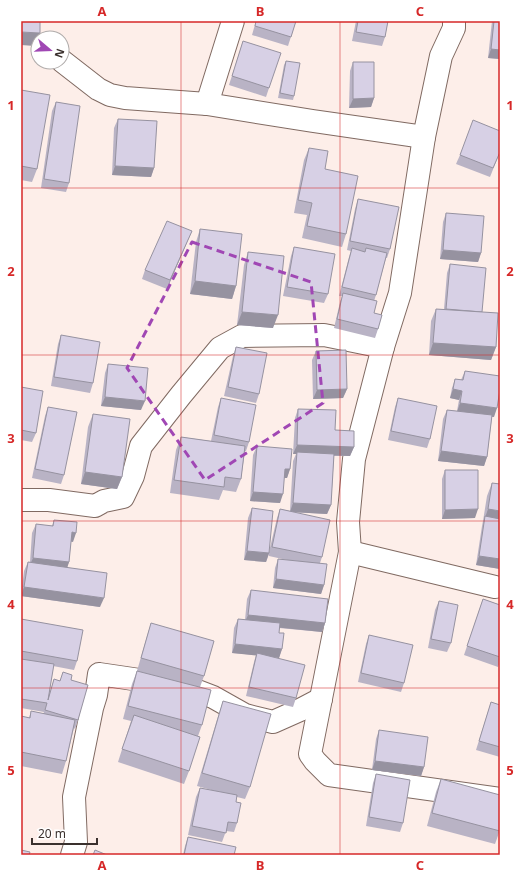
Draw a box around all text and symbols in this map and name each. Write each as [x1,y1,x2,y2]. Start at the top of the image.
text: A [98,2,107,20]
text: B [256,2,264,20]
text: C [416,2,424,20]
north arrow [30,30,70,70]
text: N [51,47,68,60]
text: 1 [7,96,15,114]
text: 1 [506,96,514,114]
text: 2 [7,262,15,280]
text: 2 [506,262,514,280]
text: 3 [7,429,15,447]
text: 3 [506,429,514,447]
text: 4 [7,595,15,613]
text: 4 [506,595,514,613]
text: 5 [7,761,15,779]
text: 5 [506,761,514,779]
scale bar [32,820,97,846]
text: 20 m [38,825,66,842]
text: A [98,856,107,874]
text: B [256,856,264,874]
text: C [416,856,424,874]

